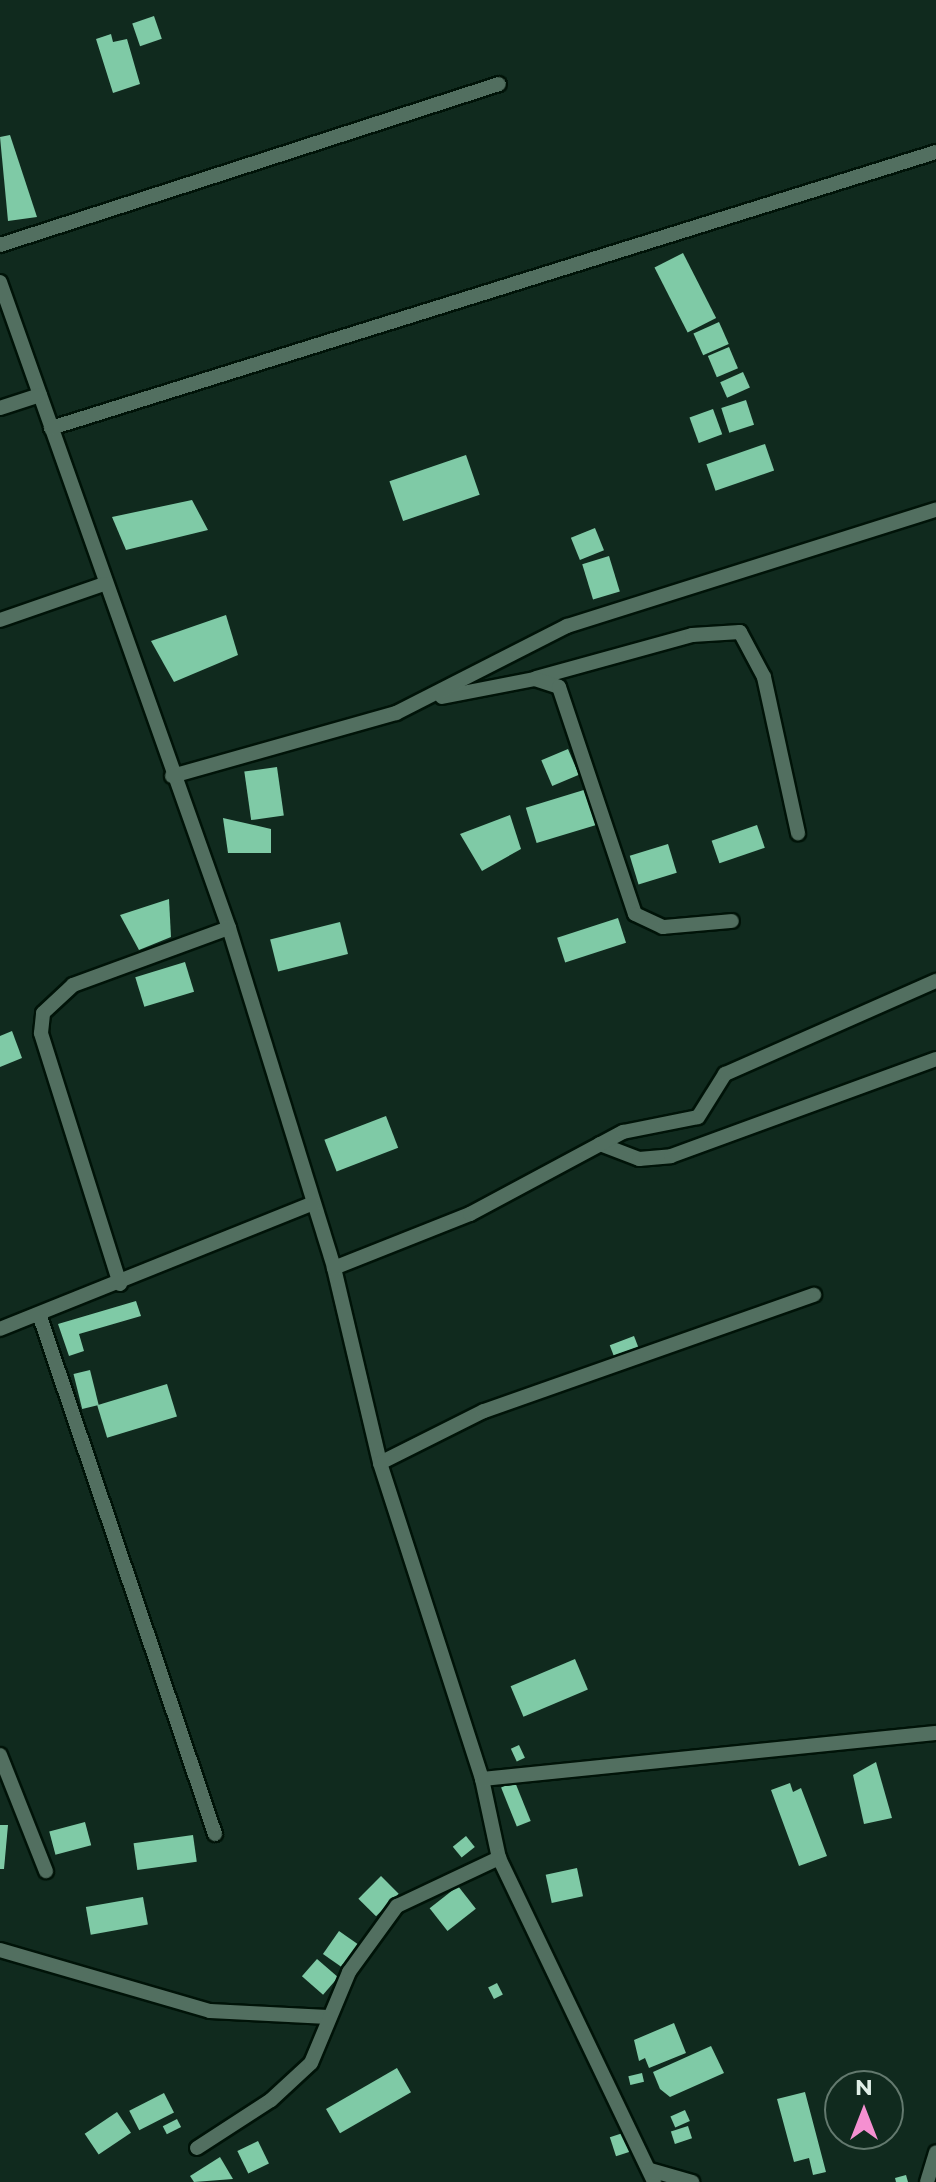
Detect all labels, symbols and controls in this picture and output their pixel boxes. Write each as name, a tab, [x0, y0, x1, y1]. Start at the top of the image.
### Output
north arrow	[824, 2070, 904, 2150]
text: N	[855, 2074, 873, 2101]

